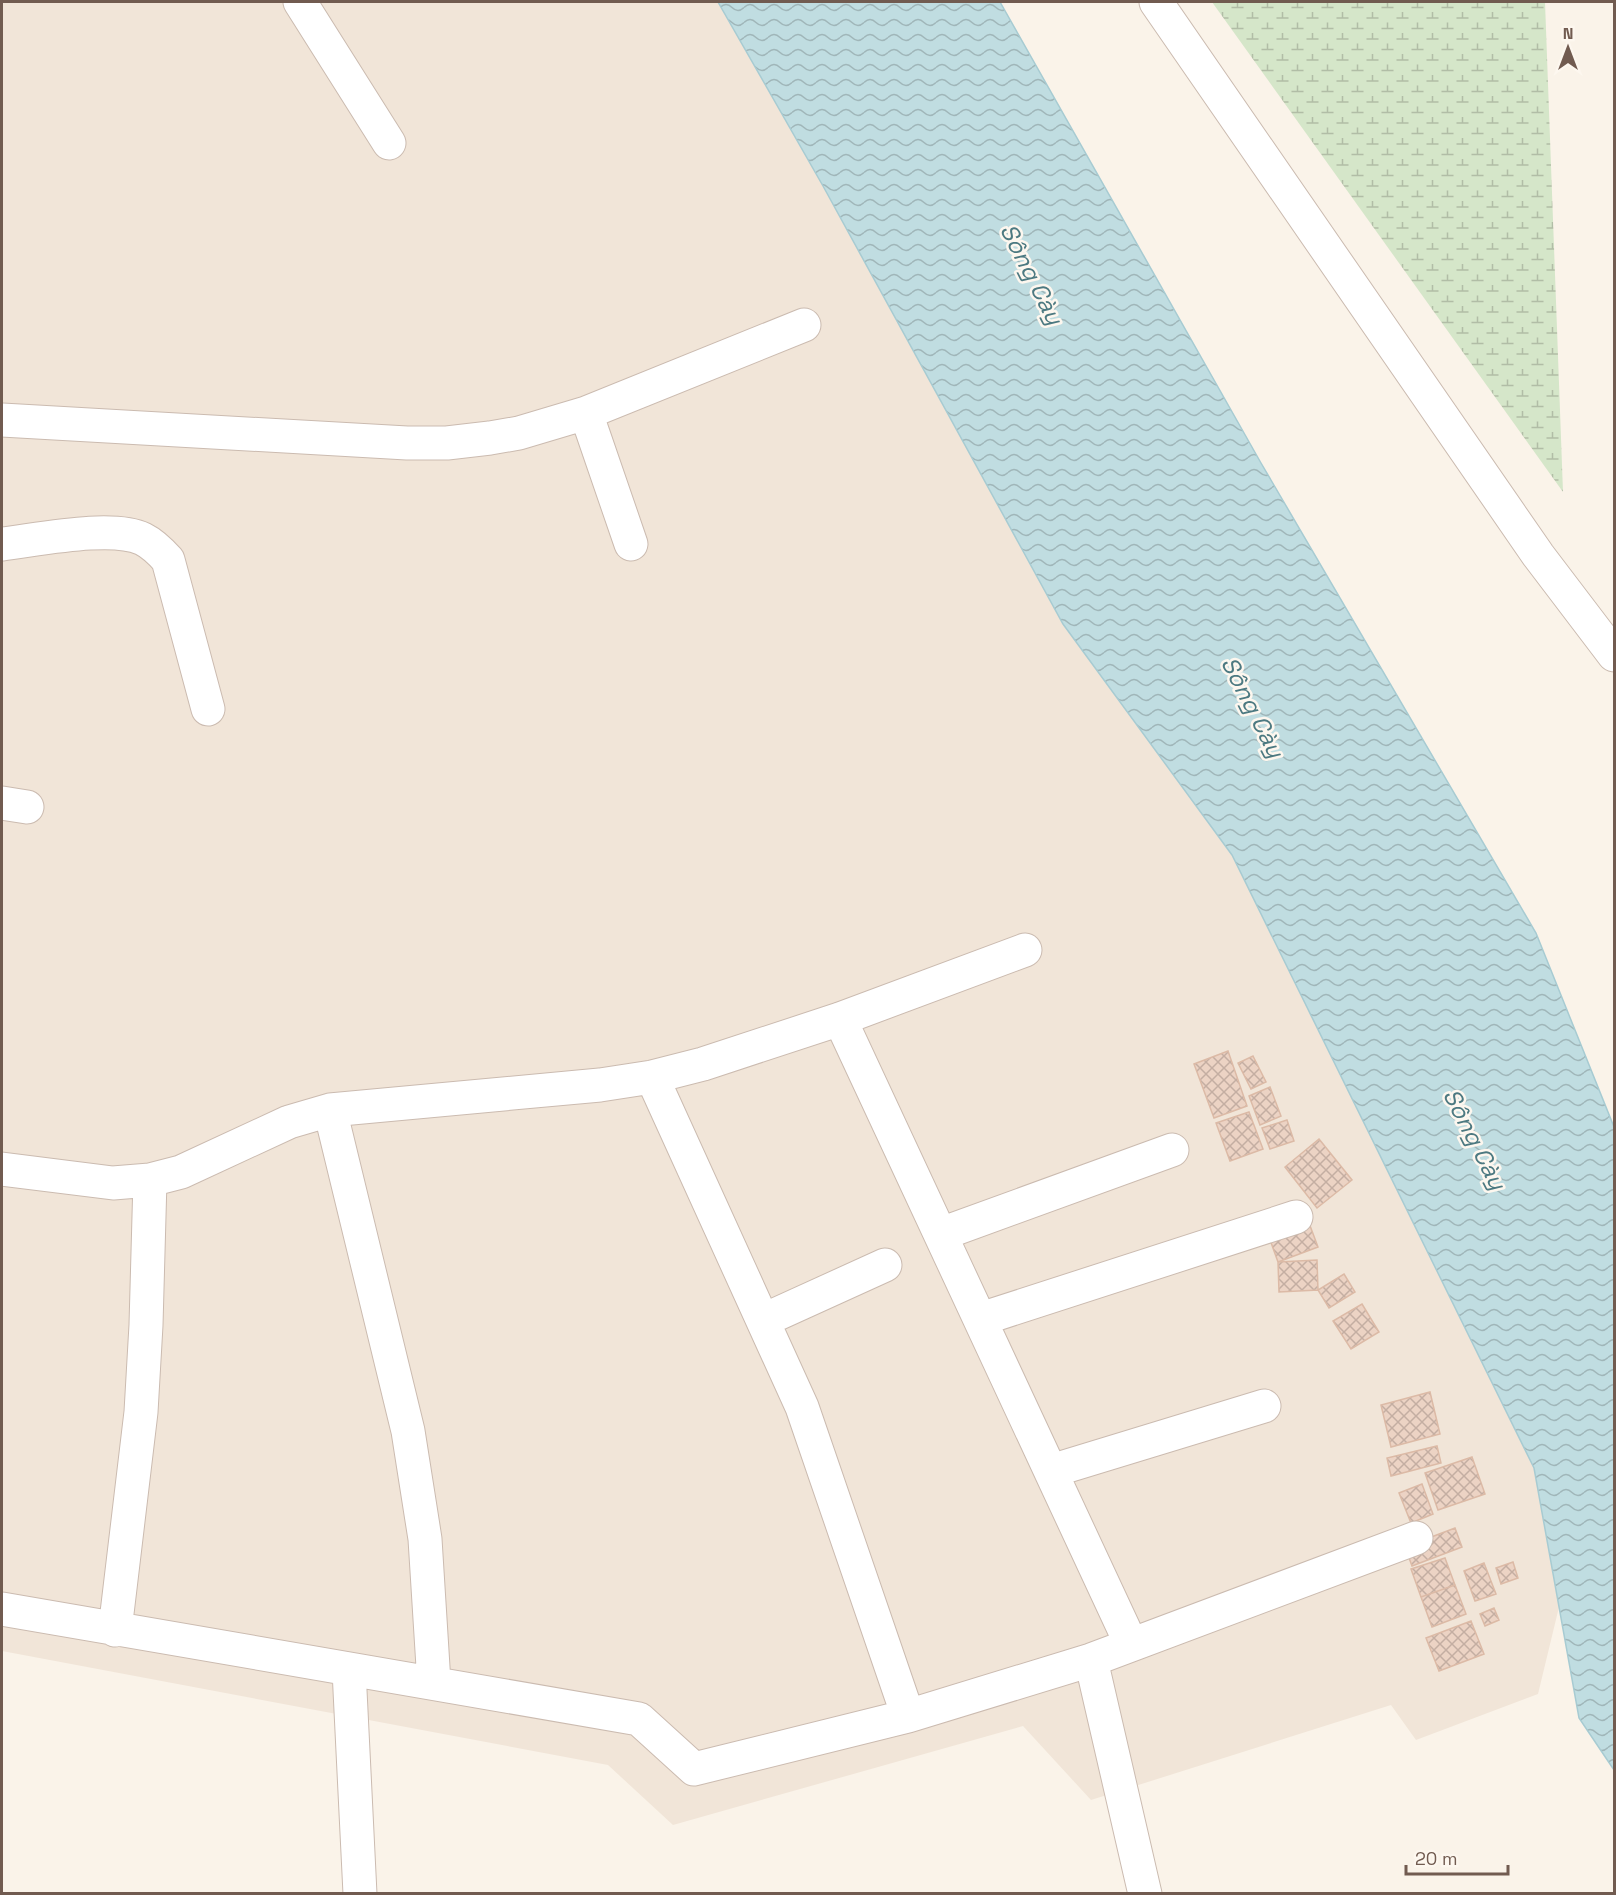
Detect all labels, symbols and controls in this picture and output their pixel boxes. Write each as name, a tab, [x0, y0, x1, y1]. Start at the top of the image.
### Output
north arrow	[1538, 18, 1598, 78]
text: N	[1563, 23, 1573, 44]
water label: Sông Cày	[993, 218, 1071, 331]
water label: Sông Cày	[1214, 651, 1292, 764]
water label: Sông Cày	[1436, 1083, 1514, 1196]
scale bar	[1406, 1838, 1508, 1876]
text: 20 m	[1415, 1847, 1458, 1870]

